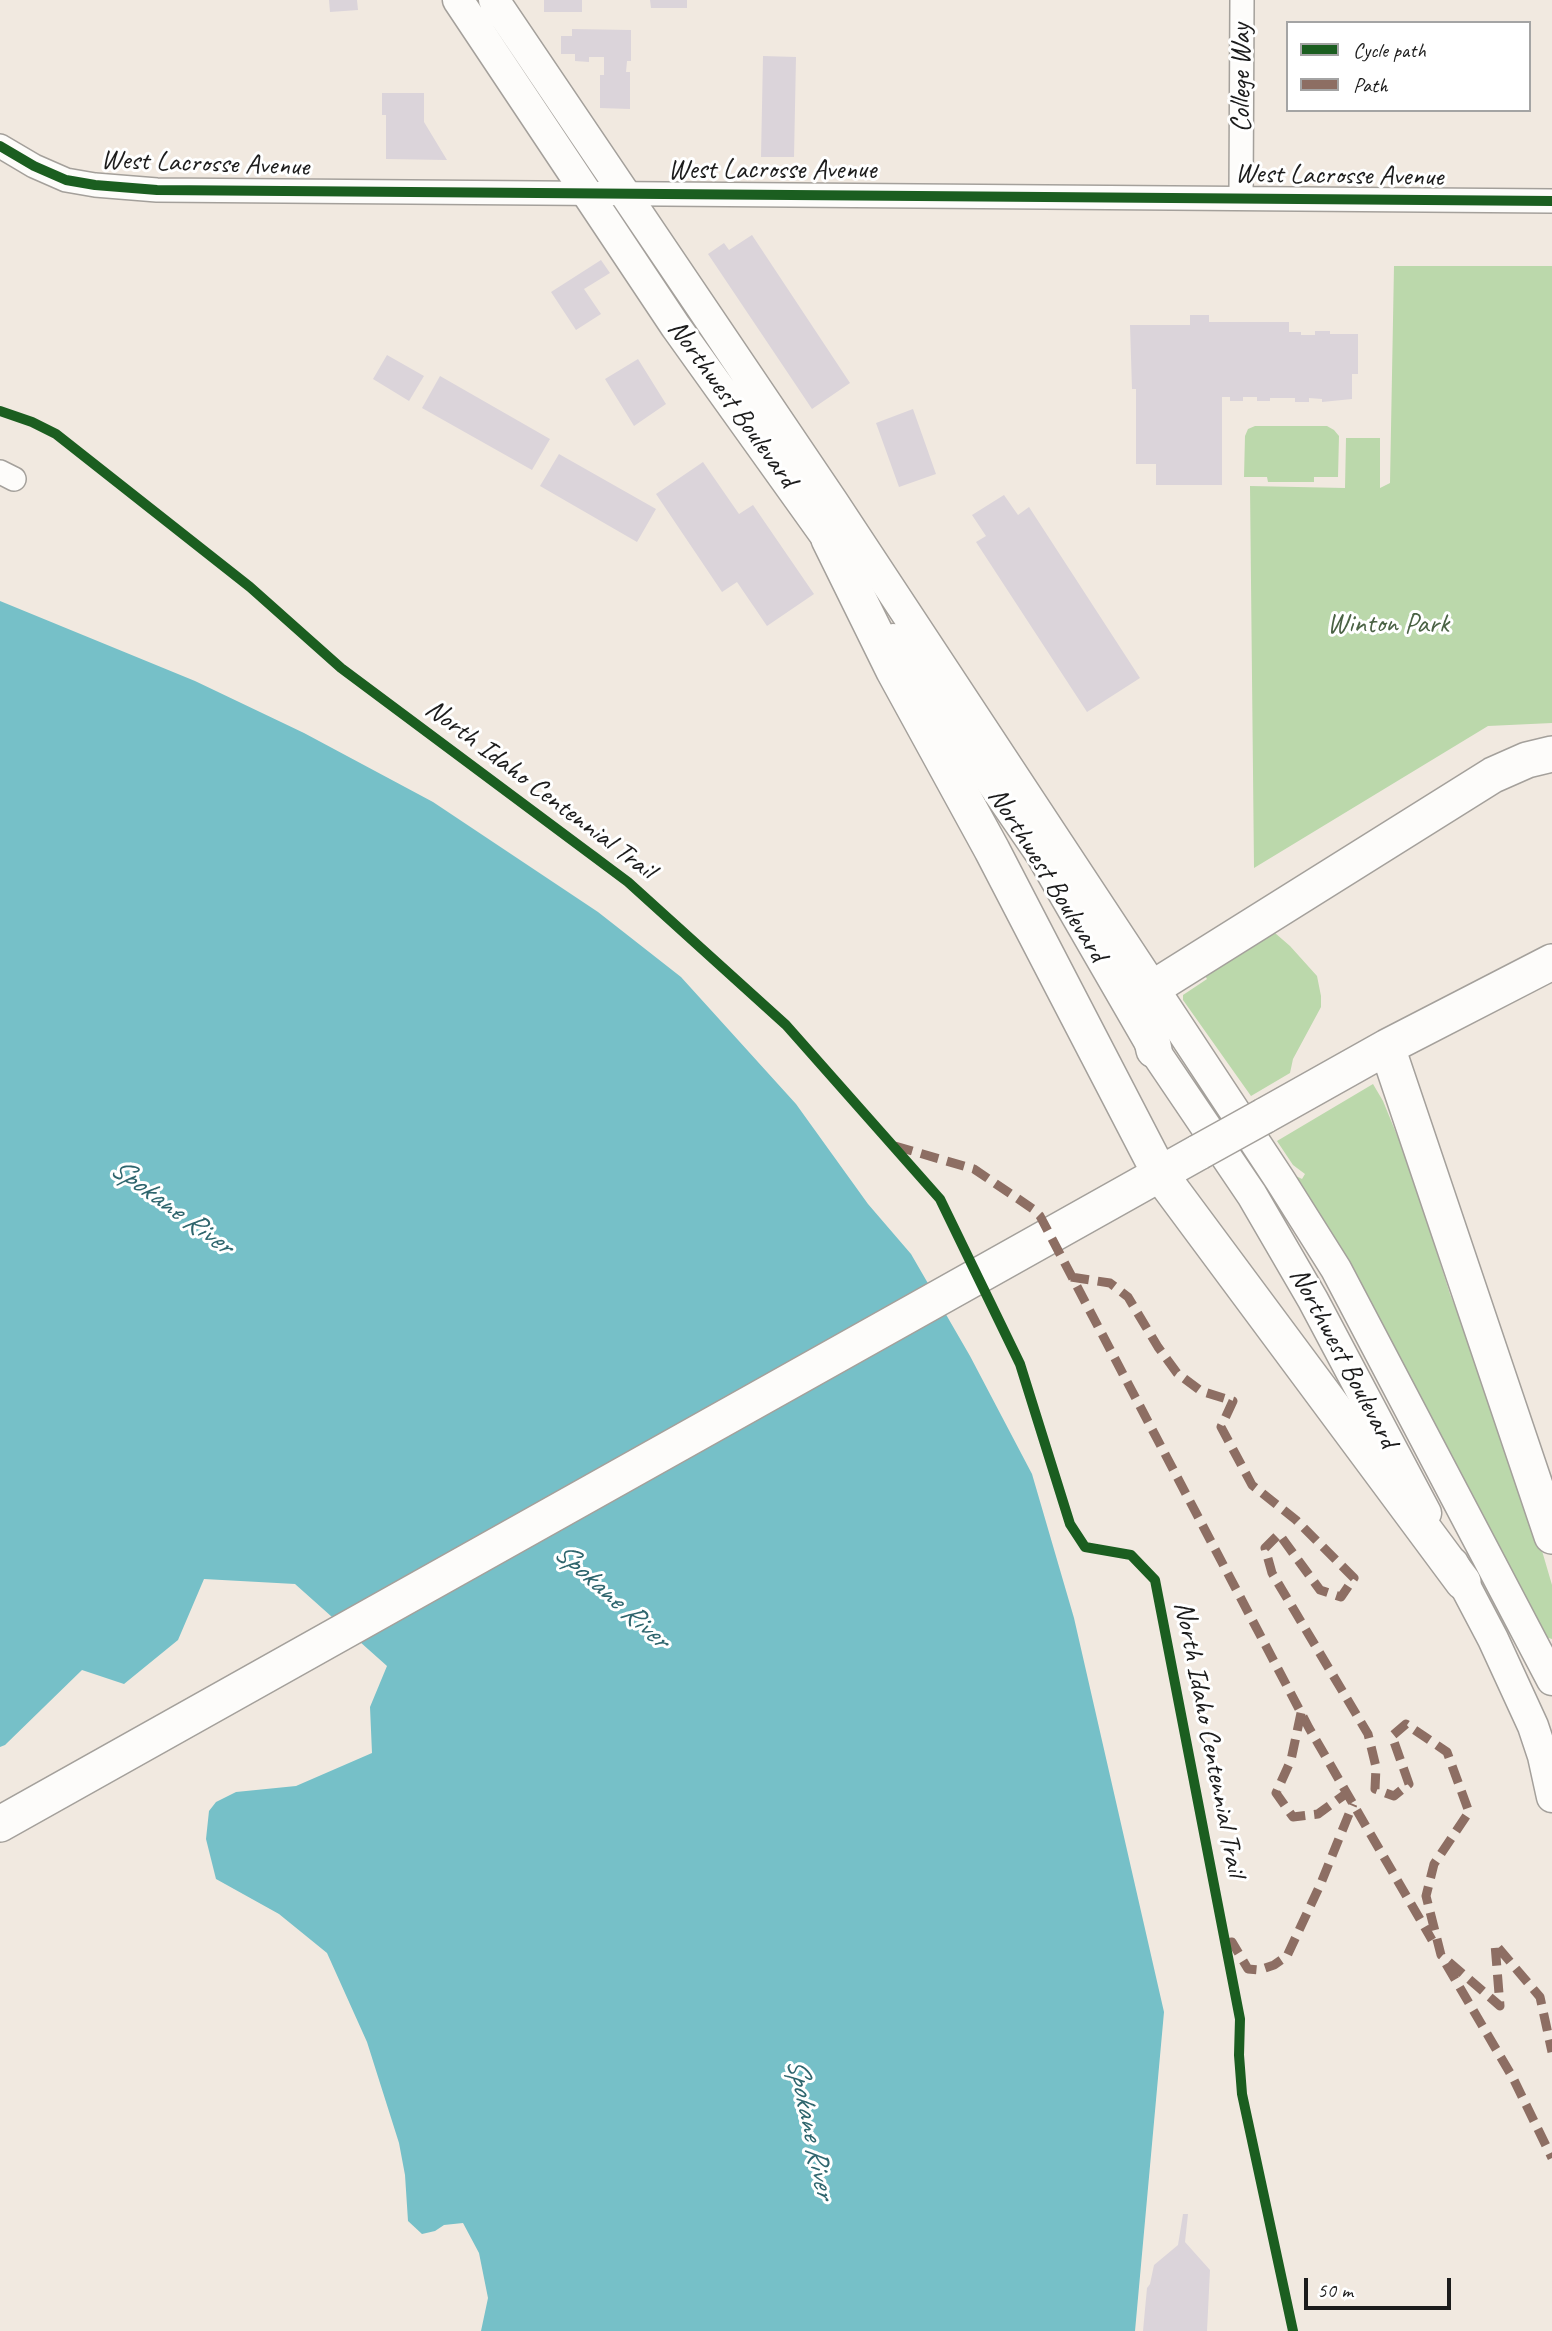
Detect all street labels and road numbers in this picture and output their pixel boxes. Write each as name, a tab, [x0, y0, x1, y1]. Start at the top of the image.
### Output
street label: College Way	[1225, 24, 1259, 132]
street label: West Lacrosse Avenue	[100, 144, 310, 184]
street label: West Lacrosse Avenue	[668, 154, 876, 188]
street label: West Lacrosse Avenue	[1234, 157, 1444, 195]
street label: Northwest Boulevard	[660, 314, 804, 494]
street label: North Idaho Centennial Trail	[418, 693, 662, 887]
street label: Northwest Boulevard	[980, 782, 1114, 968]
street label: Northwest Boulevard	[1281, 1262, 1405, 1454]
street label: North Idaho Centennial Trail	[1166, 1599, 1252, 1879]

